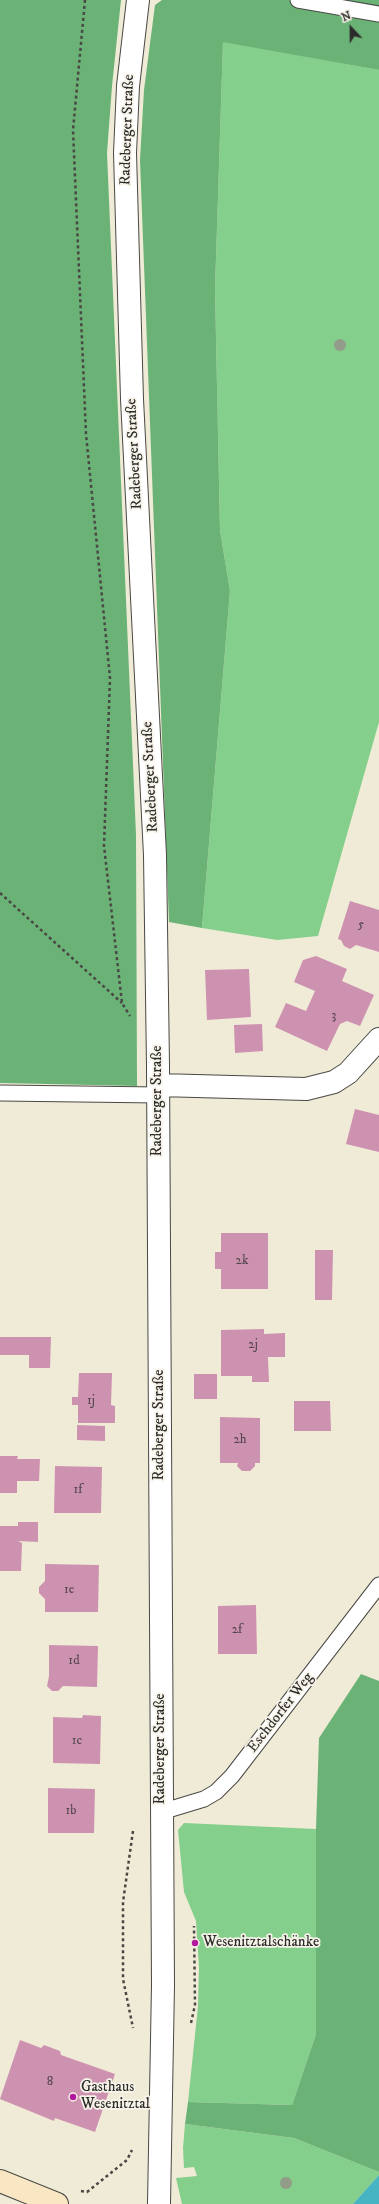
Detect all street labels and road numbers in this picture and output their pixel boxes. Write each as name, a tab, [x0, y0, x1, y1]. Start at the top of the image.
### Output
street label: Radeberger Straße	[117, 74, 139, 186]
street label: Radeberger Straße	[123, 398, 147, 510]
street label: Radeberger Straße	[139, 721, 163, 833]
street label: Radeberger Straße	[149, 1045, 167, 1157]
street label: Radeberger Straße	[151, 1369, 169, 1481]
street label: Eschdorfer Weg	[244, 1669, 318, 1757]
street label: Radeberger Straße	[152, 1693, 170, 1805]

